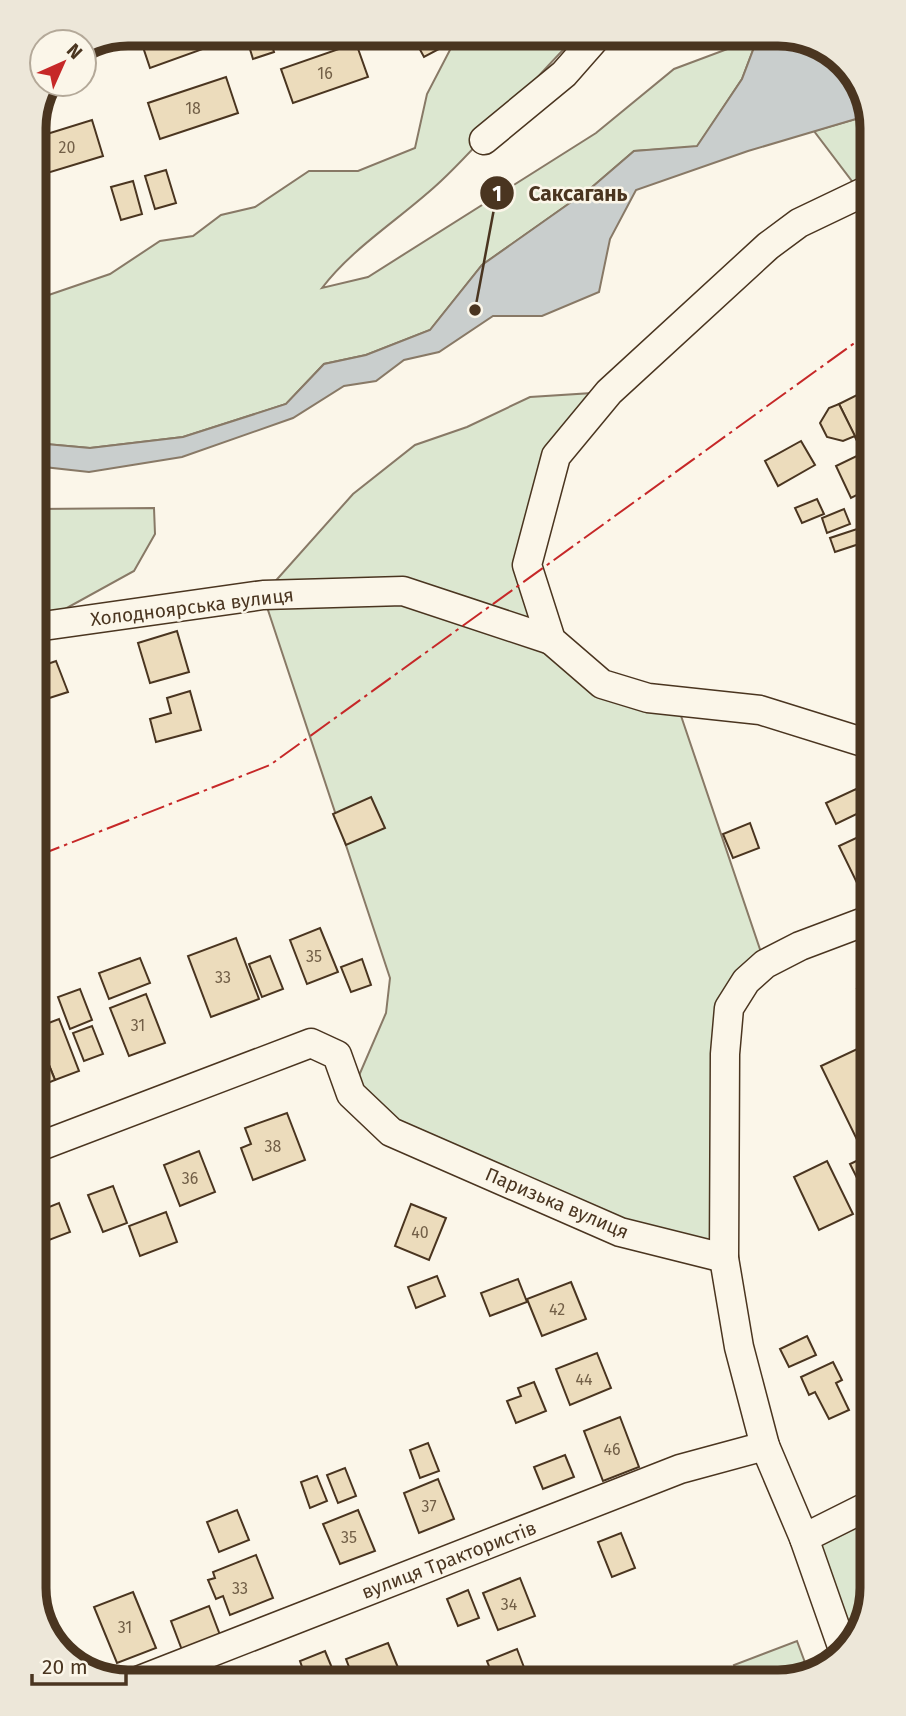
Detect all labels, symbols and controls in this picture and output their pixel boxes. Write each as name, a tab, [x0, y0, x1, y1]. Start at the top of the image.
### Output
north arrow	[28, 28, 98, 98]
text: N	[62, 39, 87, 64]
house number: 16	[317, 64, 333, 83]
house number: 18	[185, 99, 201, 118]
house number: 20	[59, 138, 75, 157]
callout: Саксагань	[480, 172, 642, 214]
text: 1	[492, 181, 502, 207]
text: Саксагань	[529, 181, 628, 207]
street label: Холодноярська вулиця	[89, 583, 295, 631]
house number: 35	[306, 947, 322, 966]
house number: 33	[215, 968, 231, 987]
house number: 31	[131, 1016, 145, 1035]
house number: 38	[265, 1137, 282, 1156]
street label: Паризька вулиця	[482, 1162, 632, 1244]
house number: 36	[182, 1169, 198, 1188]
house number: 40	[411, 1223, 429, 1242]
house number: 42	[549, 1300, 565, 1319]
house number: 44	[575, 1370, 593, 1389]
house number: 46	[603, 1440, 621, 1459]
house number: 37	[421, 1497, 437, 1516]
street label: вулиця Трактористів	[358, 1516, 540, 1604]
house number: 35	[341, 1528, 357, 1547]
house number: 33	[232, 1579, 248, 1598]
house number: 34	[501, 1595, 518, 1614]
house number: 31	[118, 1618, 132, 1637]
scale bar	[32, 1642, 126, 1686]
text: 20 m	[42, 1654, 88, 1680]

